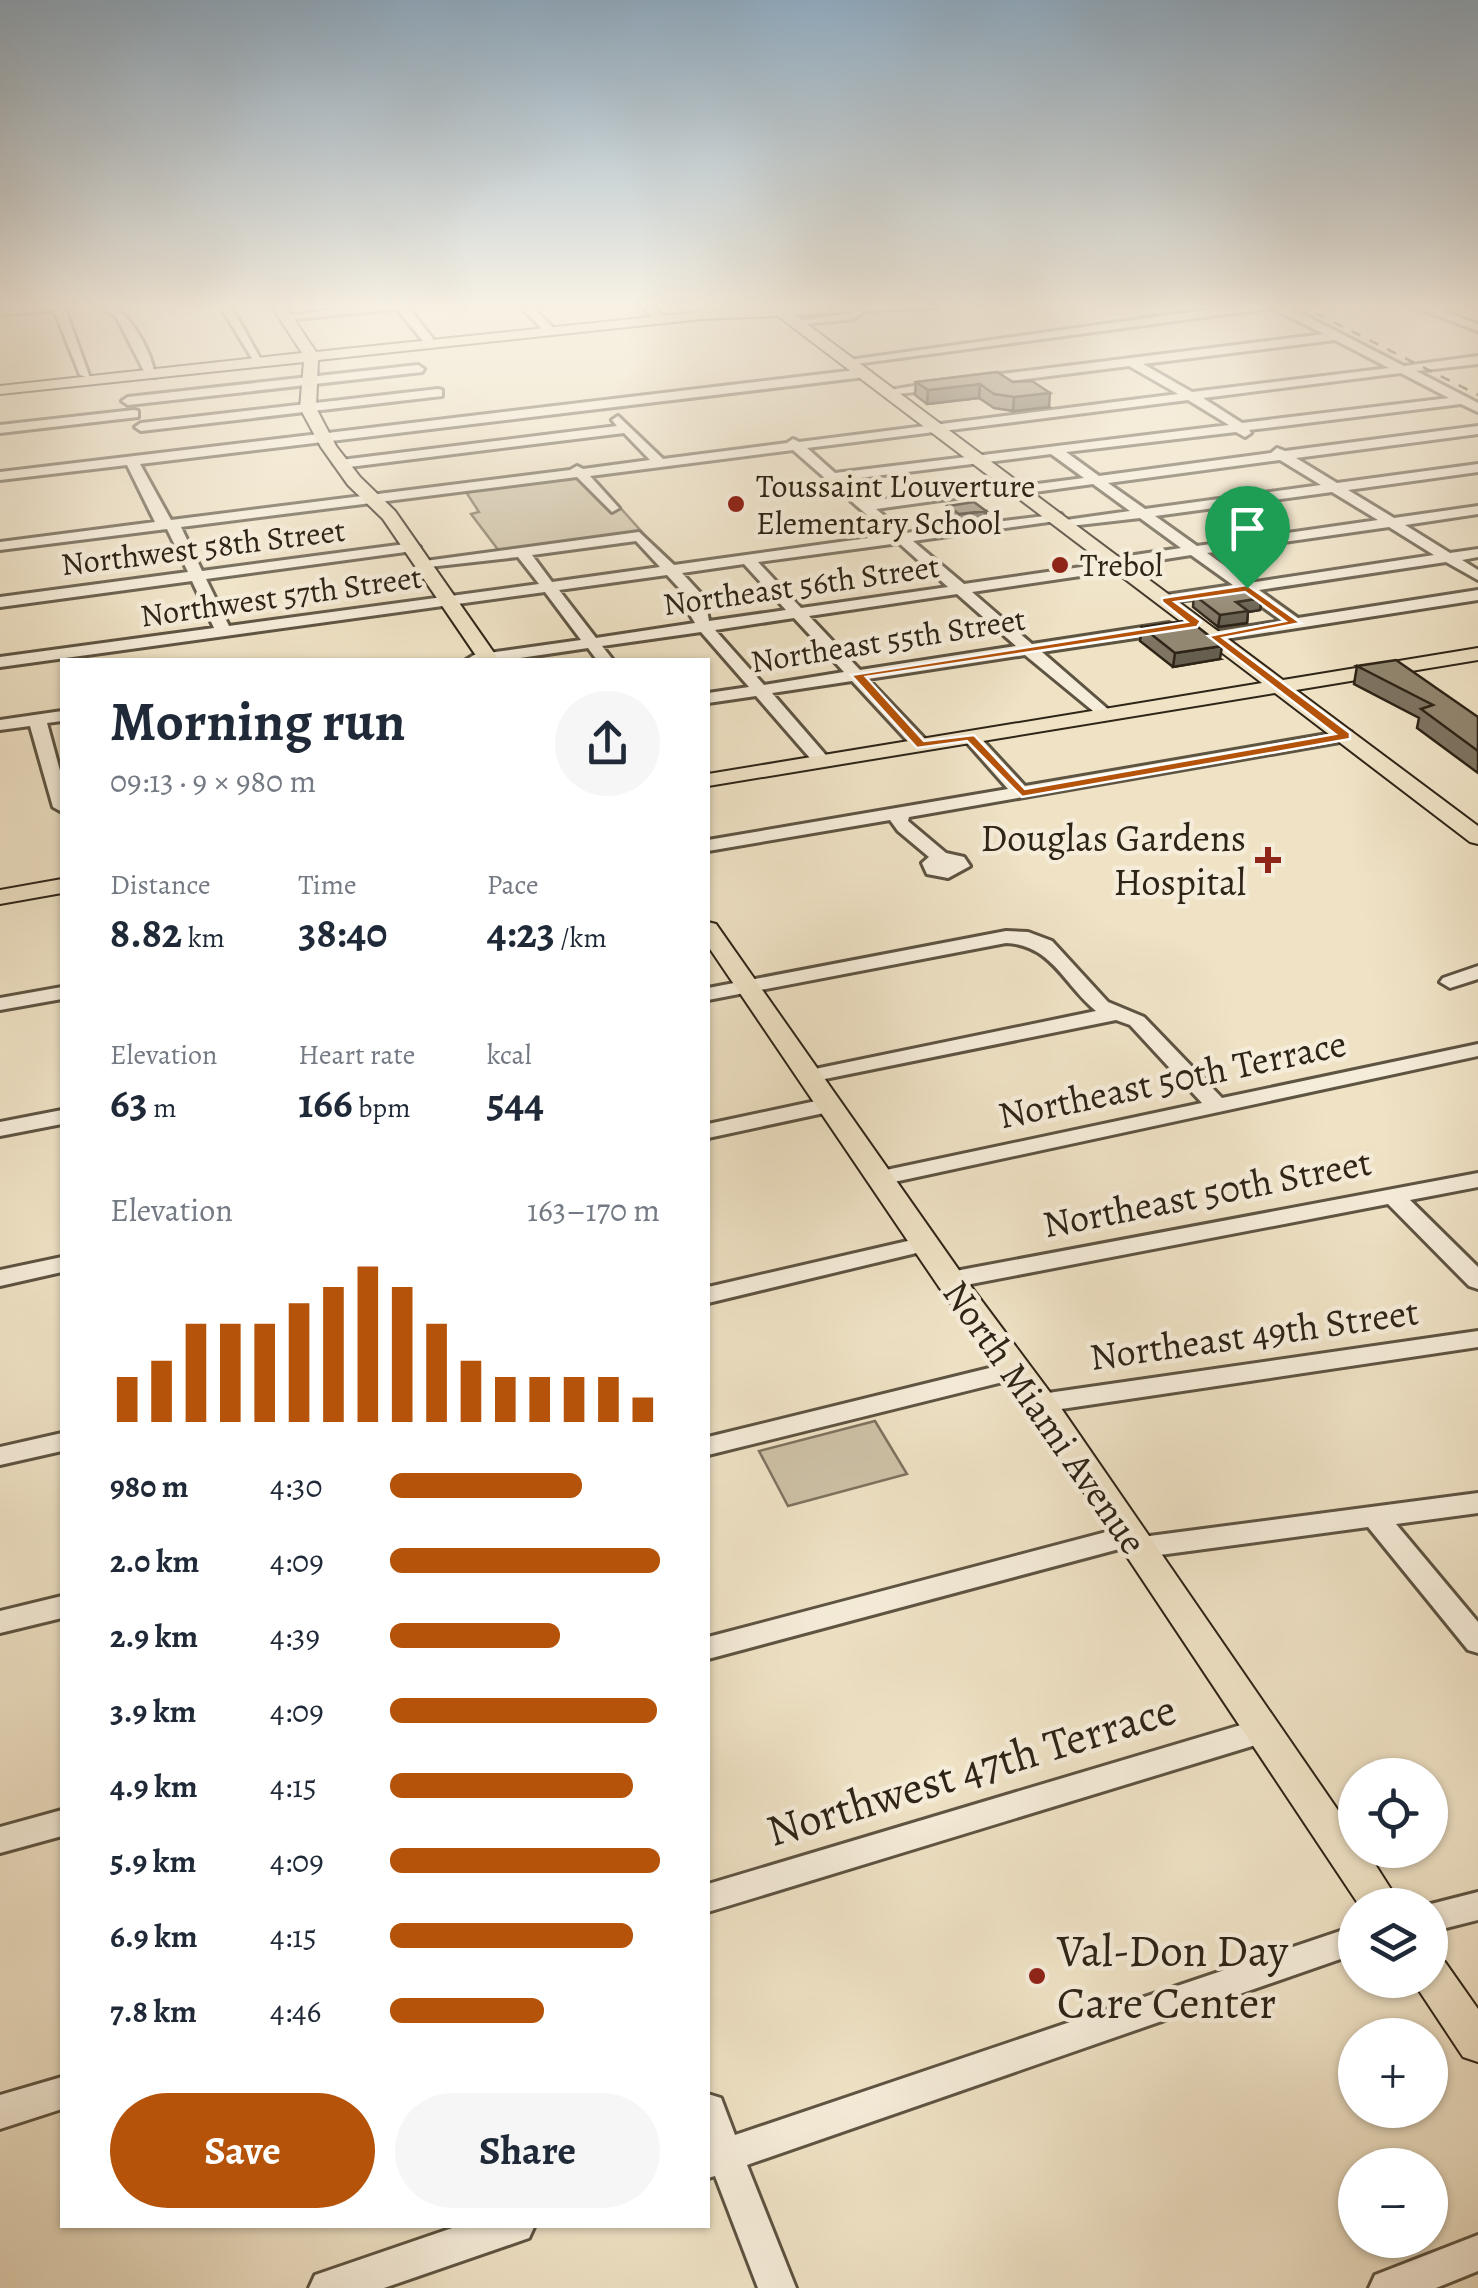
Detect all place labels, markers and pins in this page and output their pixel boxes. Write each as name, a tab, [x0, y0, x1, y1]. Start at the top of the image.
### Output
place label: Toussaint L'ouverture Elementary School	[756, 464, 1035, 545]
pin	[1205, 486, 1290, 589]
marker: Toussaint L'ouverture Elementary School	[725, 493, 747, 515]
place label: Trebol	[1080, 543, 1163, 587]
marker: Trebol	[1049, 554, 1071, 576]
place label: Douglas Gardens Hospital	[981, 812, 1246, 908]
marker: Douglas Gardens Hospital	[1255, 847, 1281, 873]
place label: Val-Don Day Care Center	[1056, 1920, 1289, 2034]
marker: Val-Don Day Care Center	[1026, 1965, 1048, 1987]

